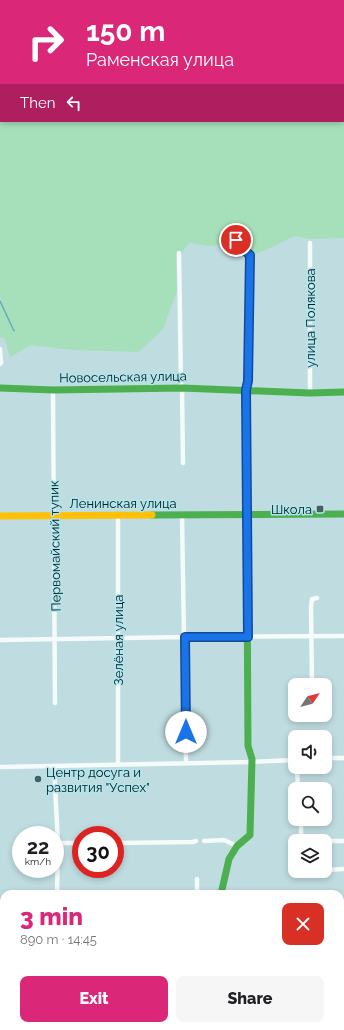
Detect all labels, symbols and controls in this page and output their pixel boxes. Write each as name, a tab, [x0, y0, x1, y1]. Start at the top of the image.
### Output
text: 150 m	[86, 15, 165, 48]
icon: right	[20, 16, 72, 68]
text: Раменская улица	[86, 49, 234, 70]
icon: left	[63, 92, 85, 114]
text: Then	[20, 94, 55, 112]
pin	[219, 223, 253, 257]
icon: arrive	[225, 229, 247, 251]
street label: улица Полякова	[303, 268, 318, 368]
street label: Новосельская улица	[59, 368, 187, 386]
street label: Первомайский тупик	[46, 480, 64, 612]
street label: Ленинская улица	[69, 496, 177, 511]
place label: Школа	[271, 502, 312, 517]
marker: Школа	[315, 504, 325, 514]
street label: Зелёная улица	[111, 595, 126, 685]
north arrow	[288, 678, 332, 722]
map controls	[288, 678, 332, 878]
position arrow	[165, 711, 207, 753]
button: sound	[288, 730, 332, 774]
place label: Центр досуга и развития "Успех"	[46, 765, 150, 795]
marker: Центр досуга и развития "Успех"	[33, 774, 43, 784]
button: search	[288, 782, 332, 826]
speed limit sign: 30	[72, 826, 124, 878]
button: layers	[288, 834, 332, 878]
text: 22	[27, 835, 49, 859]
text: km/h	[25, 856, 51, 867]
text: 3 min	[20, 902, 83, 931]
button: close	[282, 903, 324, 945]
text: 890 m · 14:45	[20, 932, 97, 947]
button: Exit	[20, 976, 168, 1022]
button: Share	[176, 976, 324, 1022]

